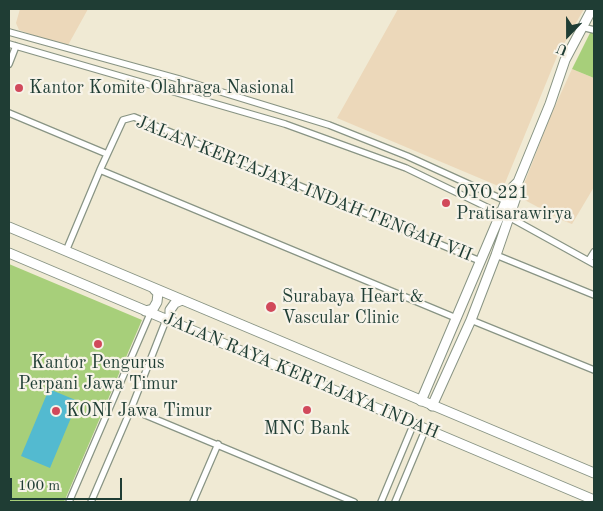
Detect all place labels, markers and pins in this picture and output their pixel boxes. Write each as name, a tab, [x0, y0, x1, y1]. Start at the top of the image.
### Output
place label: Kantor Komite Olahraga Nasional	[29, 77, 294, 99]
marker: Kantor Komite Olahraga Nasional	[13, 82, 25, 94]
place label: OYO 221 Pratisarawirya	[456, 182, 572, 224]
marker: OYO 221 Pratisarawirya	[440, 197, 452, 209]
place label: Surabaya Heart & Vascular Clinic	[282, 286, 424, 328]
marker: Surabaya Heart & Vascular Clinic	[264, 300, 278, 314]
marker: Kantor Pengurus Perpani Jawa Timur	[92, 338, 104, 350]
place label: Kantor Pengurus Perpani Jawa Timur	[18, 352, 178, 394]
place label: KONI Jawa Timur	[66, 400, 212, 422]
marker: MNC Bank	[301, 404, 313, 416]
marker: KONI Jawa Timur	[50, 405, 62, 417]
place label: MNC Bank	[264, 418, 350, 440]

